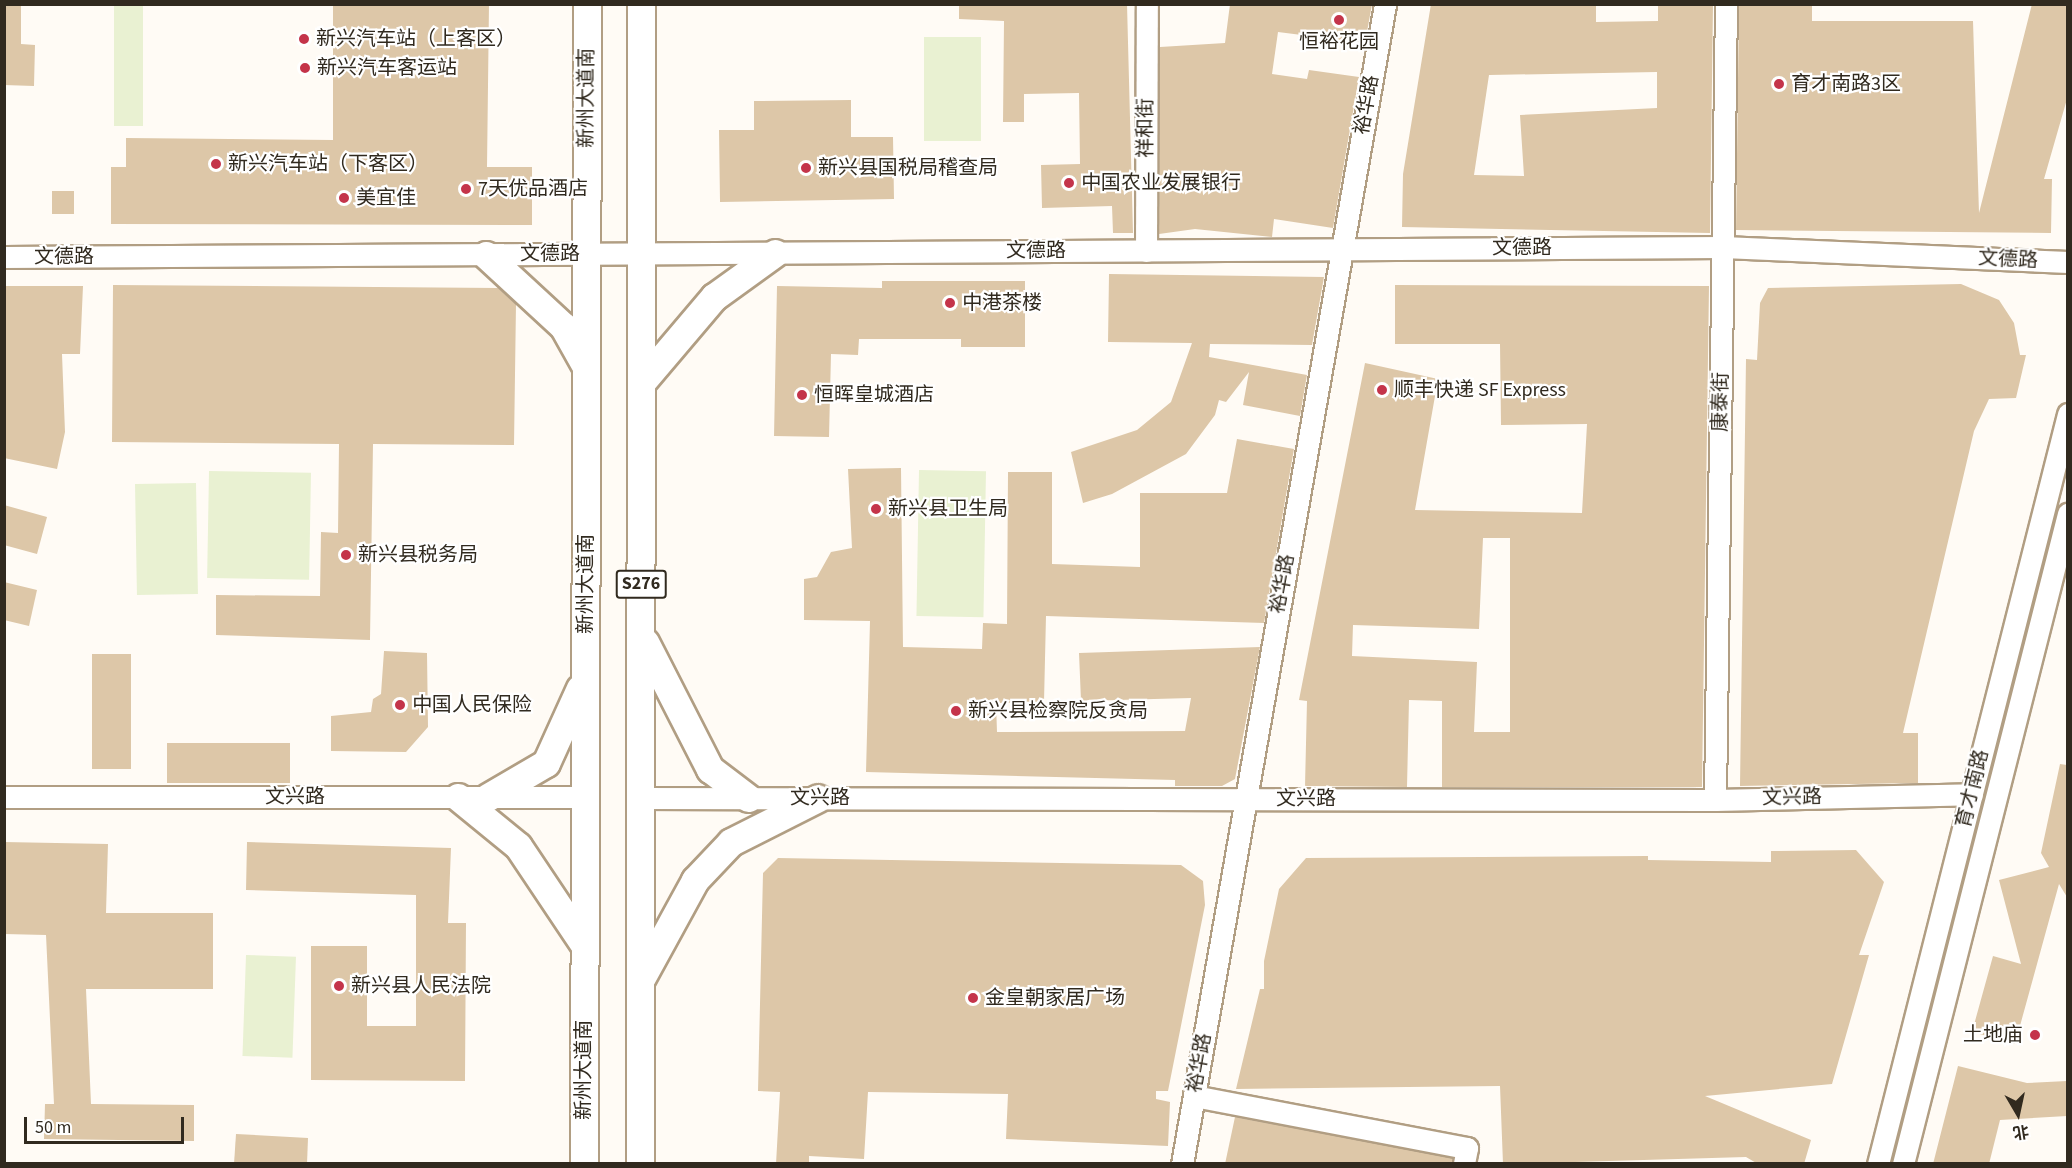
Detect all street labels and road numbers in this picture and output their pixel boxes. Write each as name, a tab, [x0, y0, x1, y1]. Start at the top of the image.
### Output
street label: 新州大道南	[575, 48, 599, 148]
street label: 裕华路	[1350, 73, 1384, 137]
street label: 祥和街	[1134, 98, 1158, 158]
street label: 文德路	[1492, 236, 1552, 260]
street label: 文德路	[1006, 239, 1066, 263]
street label: 文德路	[520, 242, 580, 266]
street label: 文德路	[34, 245, 94, 269]
street label: 文德路	[1977, 246, 2039, 274]
street label: 康泰街	[1708, 372, 1734, 432]
street label: 新州大道南	[574, 534, 598, 634]
street label: 裕华路	[1266, 552, 1300, 616]
road number: S276	[616, 569, 666, 599]
street label: 育才南路	[1952, 747, 1994, 831]
street label: 文兴路	[265, 785, 325, 809]
street label: 文兴路	[1762, 785, 1822, 811]
street label: 文兴路	[790, 786, 850, 810]
street label: 文兴路	[1276, 787, 1336, 811]
street label: 新州大道南	[572, 1020, 596, 1120]
street label: 裕华路	[1183, 1031, 1217, 1095]

